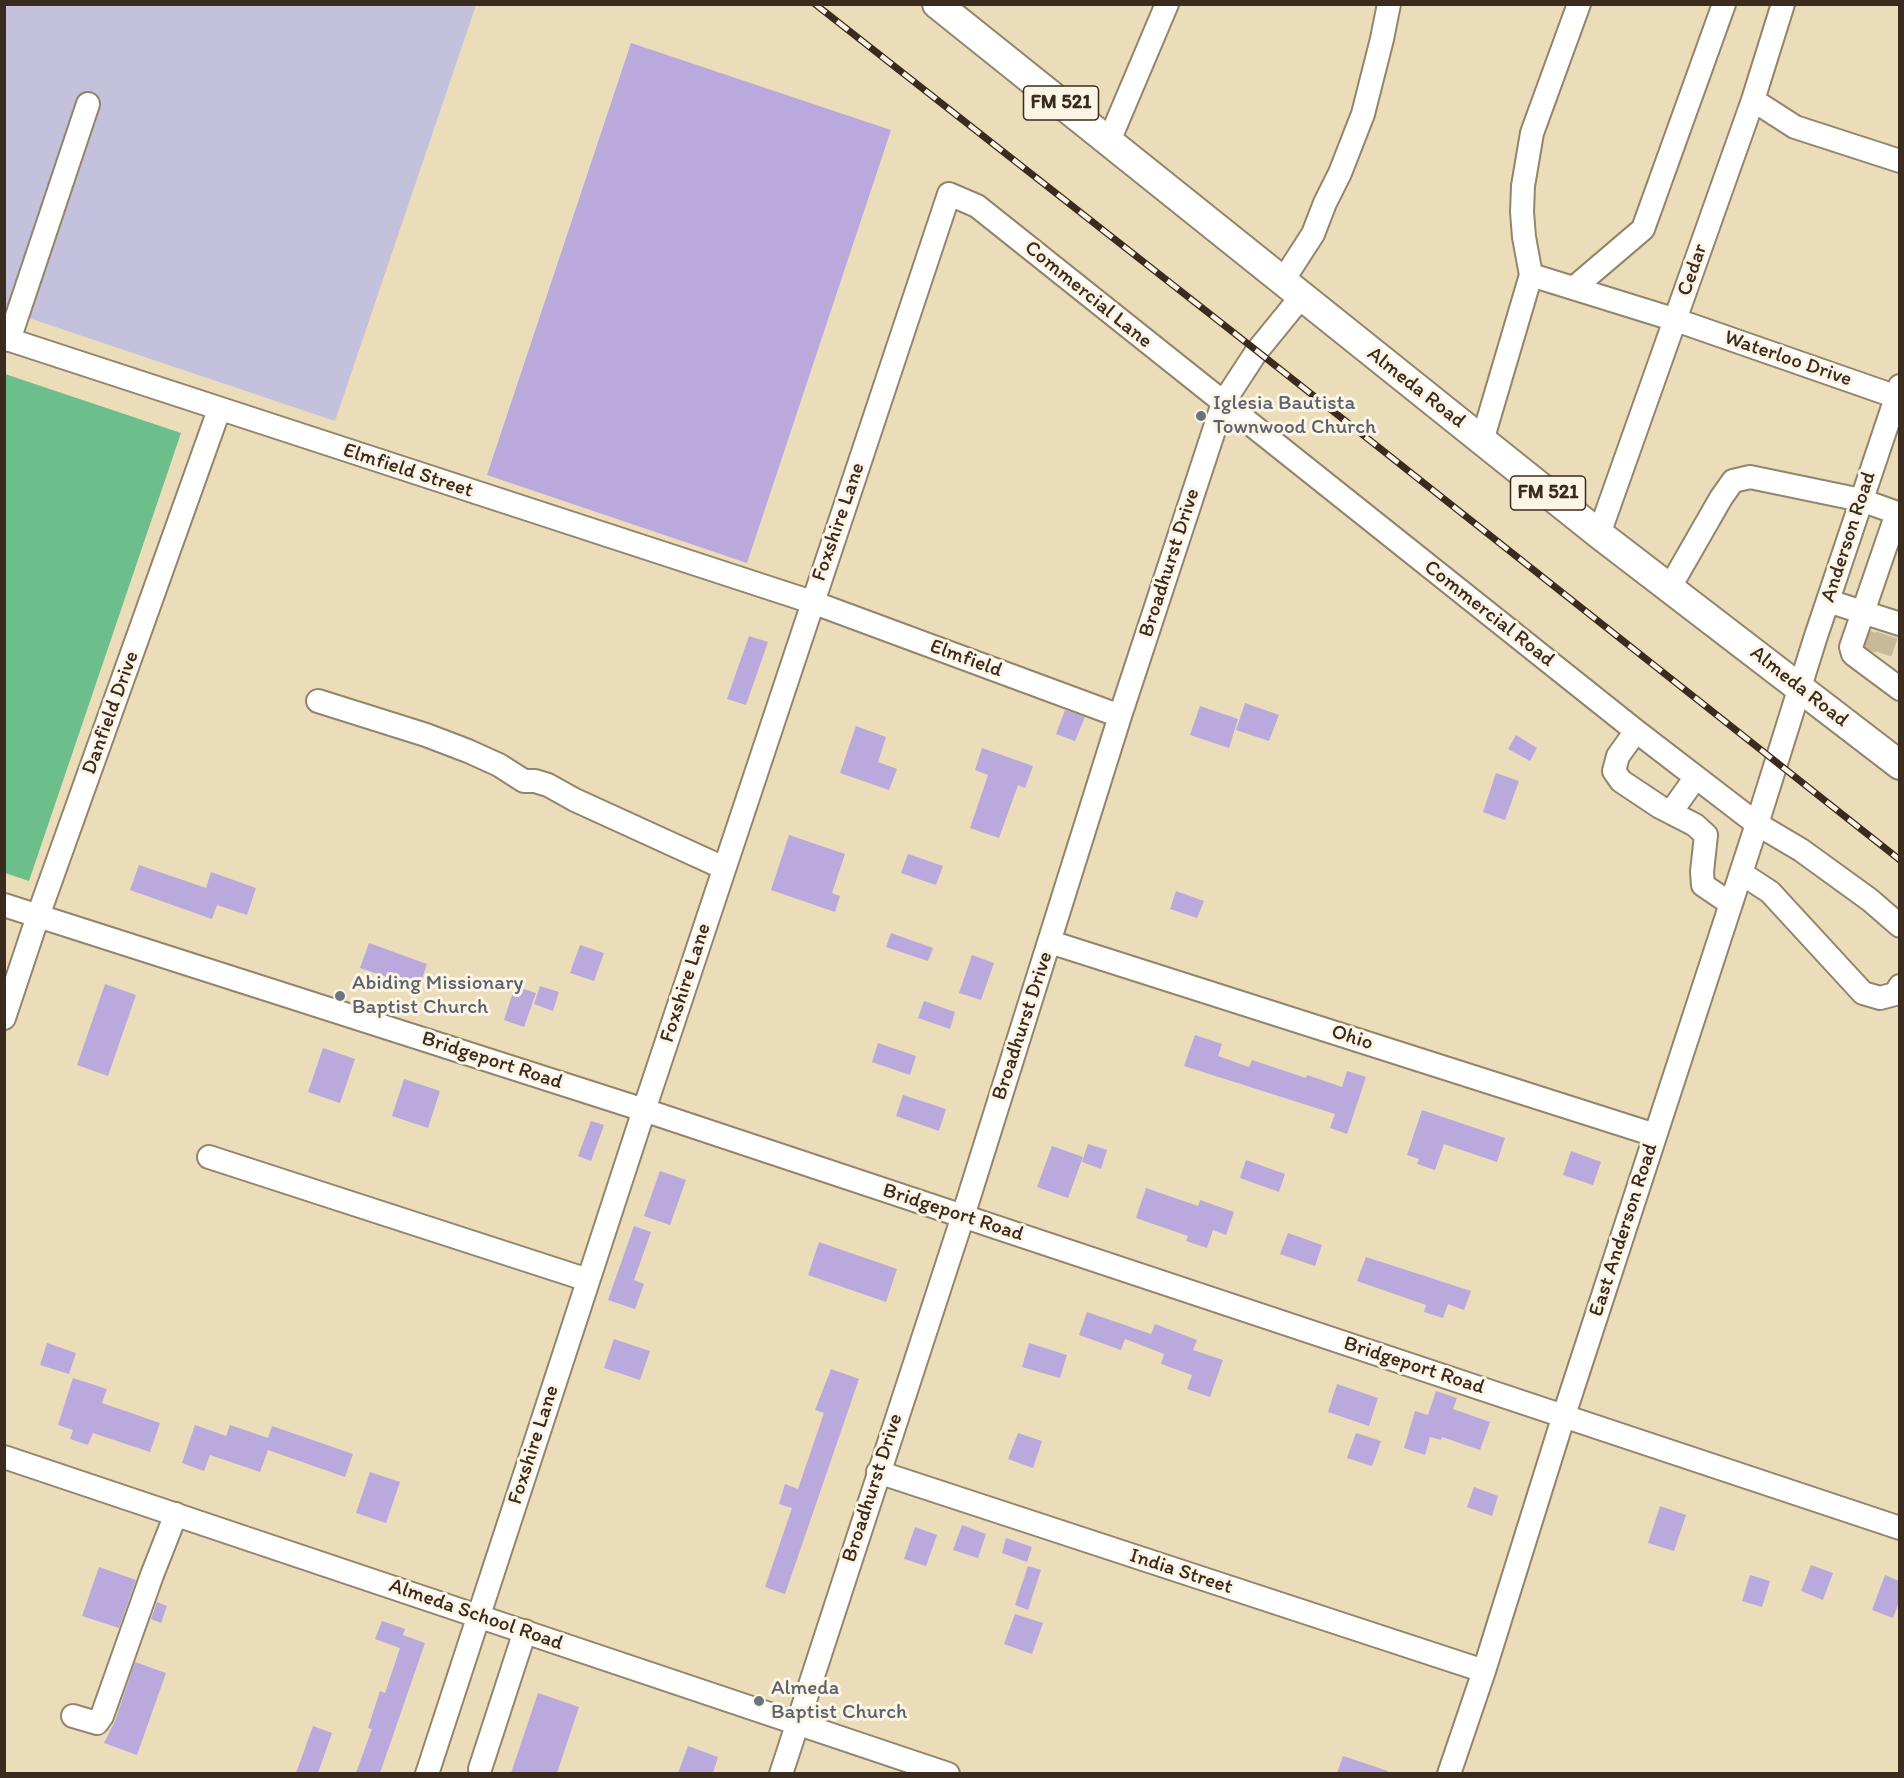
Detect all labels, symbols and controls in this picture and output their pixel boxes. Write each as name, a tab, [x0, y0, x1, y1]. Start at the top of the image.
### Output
road number: FM 521	[1024, 86, 1098, 120]
street label: Commercial Lane	[1019, 236, 1157, 354]
street label: Cedar	[1672, 241, 1714, 299]
street label: Waterloo Drive	[1721, 325, 1855, 393]
street label: Almeda Road	[1362, 342, 1470, 434]
place label: Iglesia Bautista Townwood Church	[1213, 391, 1376, 441]
marker: Iglesia Bautista Townwood Church	[1194, 409, 1208, 423]
street label: Elmfield Street	[340, 438, 476, 504]
street label: Foxshire Lane	[807, 459, 871, 585]
street label: Anderson Road	[1816, 468, 1882, 606]
road number: FM 521	[1510, 476, 1586, 510]
street label: Broadhurst Drive	[1134, 486, 1206, 640]
street label: Commercial Road	[1419, 555, 1559, 673]
street label: Elmfield	[926, 634, 1006, 684]
street label: Almeda Road	[1745, 641, 1853, 733]
street label: Danfield Drive	[77, 648, 145, 778]
street label: Foxshire Lane	[655, 920, 717, 1046]
street label: Broadhurst Drive	[987, 949, 1059, 1103]
place label: Abiding Missionary Baptist Church	[352, 971, 523, 1021]
marker: Abiding Missionary Baptist Church	[333, 989, 347, 1003]
street label: Ohio	[1328, 1019, 1376, 1057]
street label: Bridgeport Road	[418, 1026, 566, 1096]
street label: East Anderson Road	[1584, 1140, 1664, 1320]
street label: Bridgeport Road	[879, 1178, 1027, 1248]
street label: Bridgeport Road	[1340, 1331, 1488, 1401]
street label: Foxshire Lane	[503, 1382, 565, 1508]
street label: Broadhurst Drive	[837, 1411, 909, 1565]
street label: India Street	[1126, 1544, 1236, 1600]
street label: Almeda School Road	[386, 1573, 566, 1657]
place label: Almeda Baptist Church	[771, 1676, 907, 1726]
marker: Almeda Baptist Church	[752, 1694, 766, 1708]

